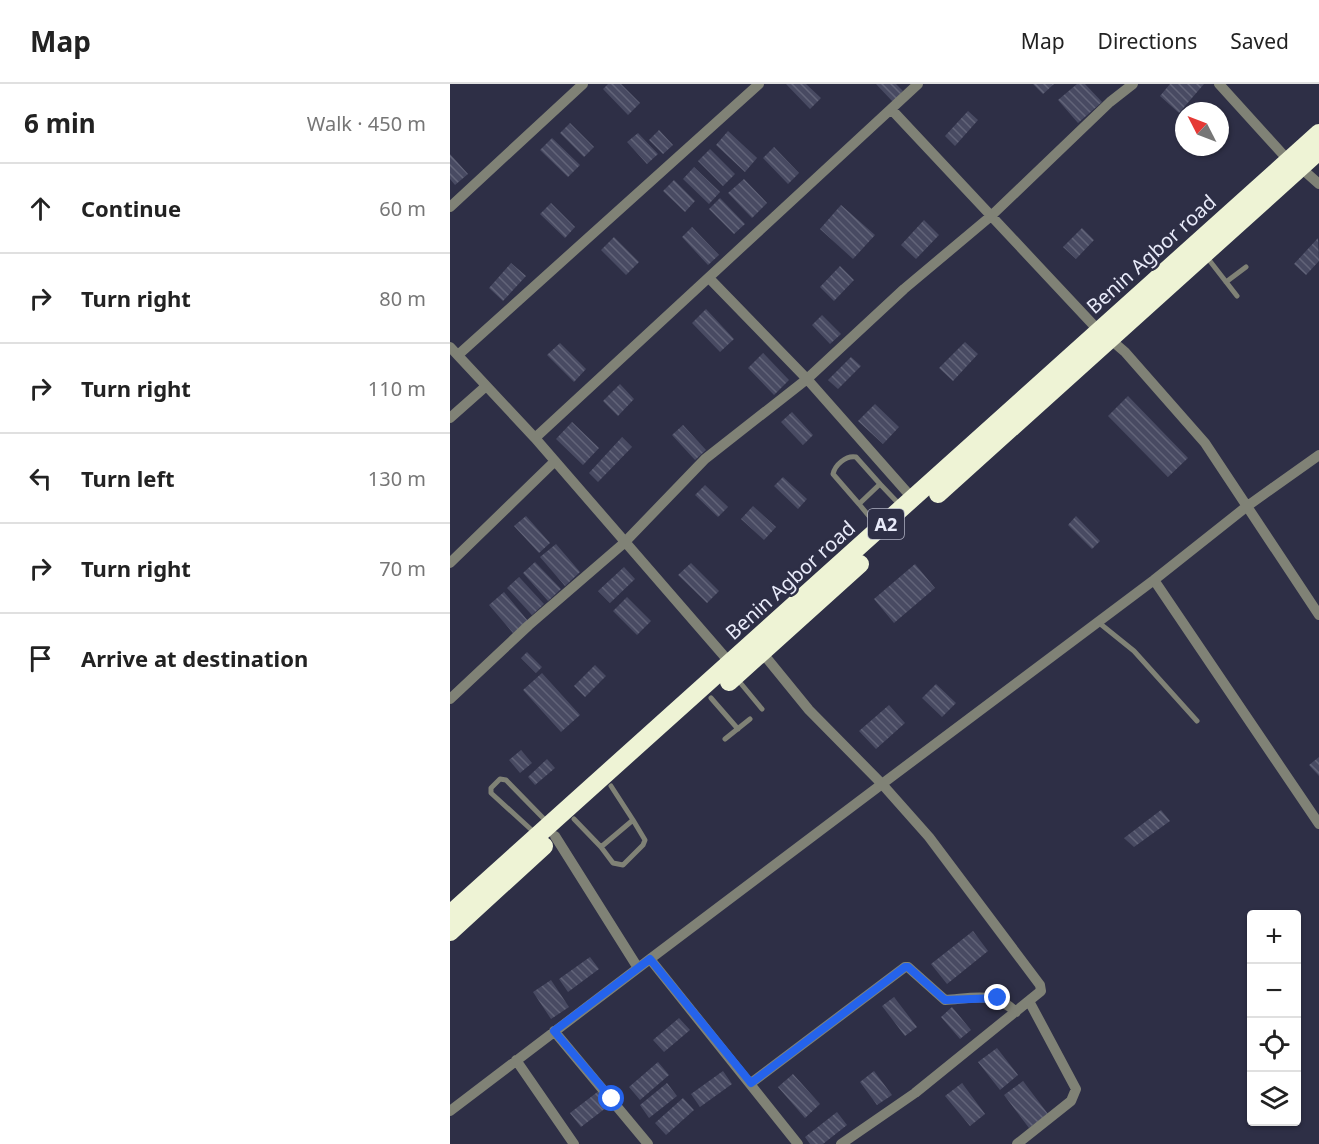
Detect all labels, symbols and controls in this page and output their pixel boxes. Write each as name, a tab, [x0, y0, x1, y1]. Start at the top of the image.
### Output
text: Map	[30, 22, 91, 60]
text: Map	[1021, 27, 1065, 55]
text: Directions	[1098, 27, 1197, 55]
text: Saved	[1230, 27, 1289, 55]
north arrow	[1175, 102, 1229, 156]
text: 6 min	[24, 105, 96, 141]
text: Walk · 450 m	[307, 110, 426, 137]
street label: Benin Agbor road	[1080, 189, 1222, 319]
icon: ahead	[24, 192, 57, 225]
text: Continue	[81, 193, 181, 223]
text: 60 m	[379, 195, 426, 222]
icon: right	[24, 282, 57, 315]
text: Turn right	[81, 283, 191, 313]
text: 80 m	[379, 285, 426, 312]
icon: right	[24, 372, 57, 405]
text: Turn right	[81, 373, 191, 403]
text: 110 m	[368, 375, 426, 402]
icon: left	[24, 462, 57, 495]
text: Turn left	[81, 463, 175, 493]
text: 130 m	[368, 465, 426, 492]
road number: A2	[868, 509, 904, 539]
street label: Benin Agbor road	[719, 515, 861, 645]
icon: right	[24, 552, 57, 585]
text: Turn right	[81, 553, 191, 583]
text: 70 m	[379, 555, 426, 582]
icon: arrive	[24, 642, 57, 675]
text: Arrive at destination	[81, 643, 308, 673]
map controls	[1247, 910, 1301, 1126]
button: +	[1247, 910, 1301, 964]
button: −	[1247, 964, 1301, 1018]
route end	[984, 984, 1010, 1010]
button: locate	[1247, 1018, 1301, 1072]
button: layers	[1247, 1072, 1301, 1126]
route start	[598, 1085, 624, 1111]

